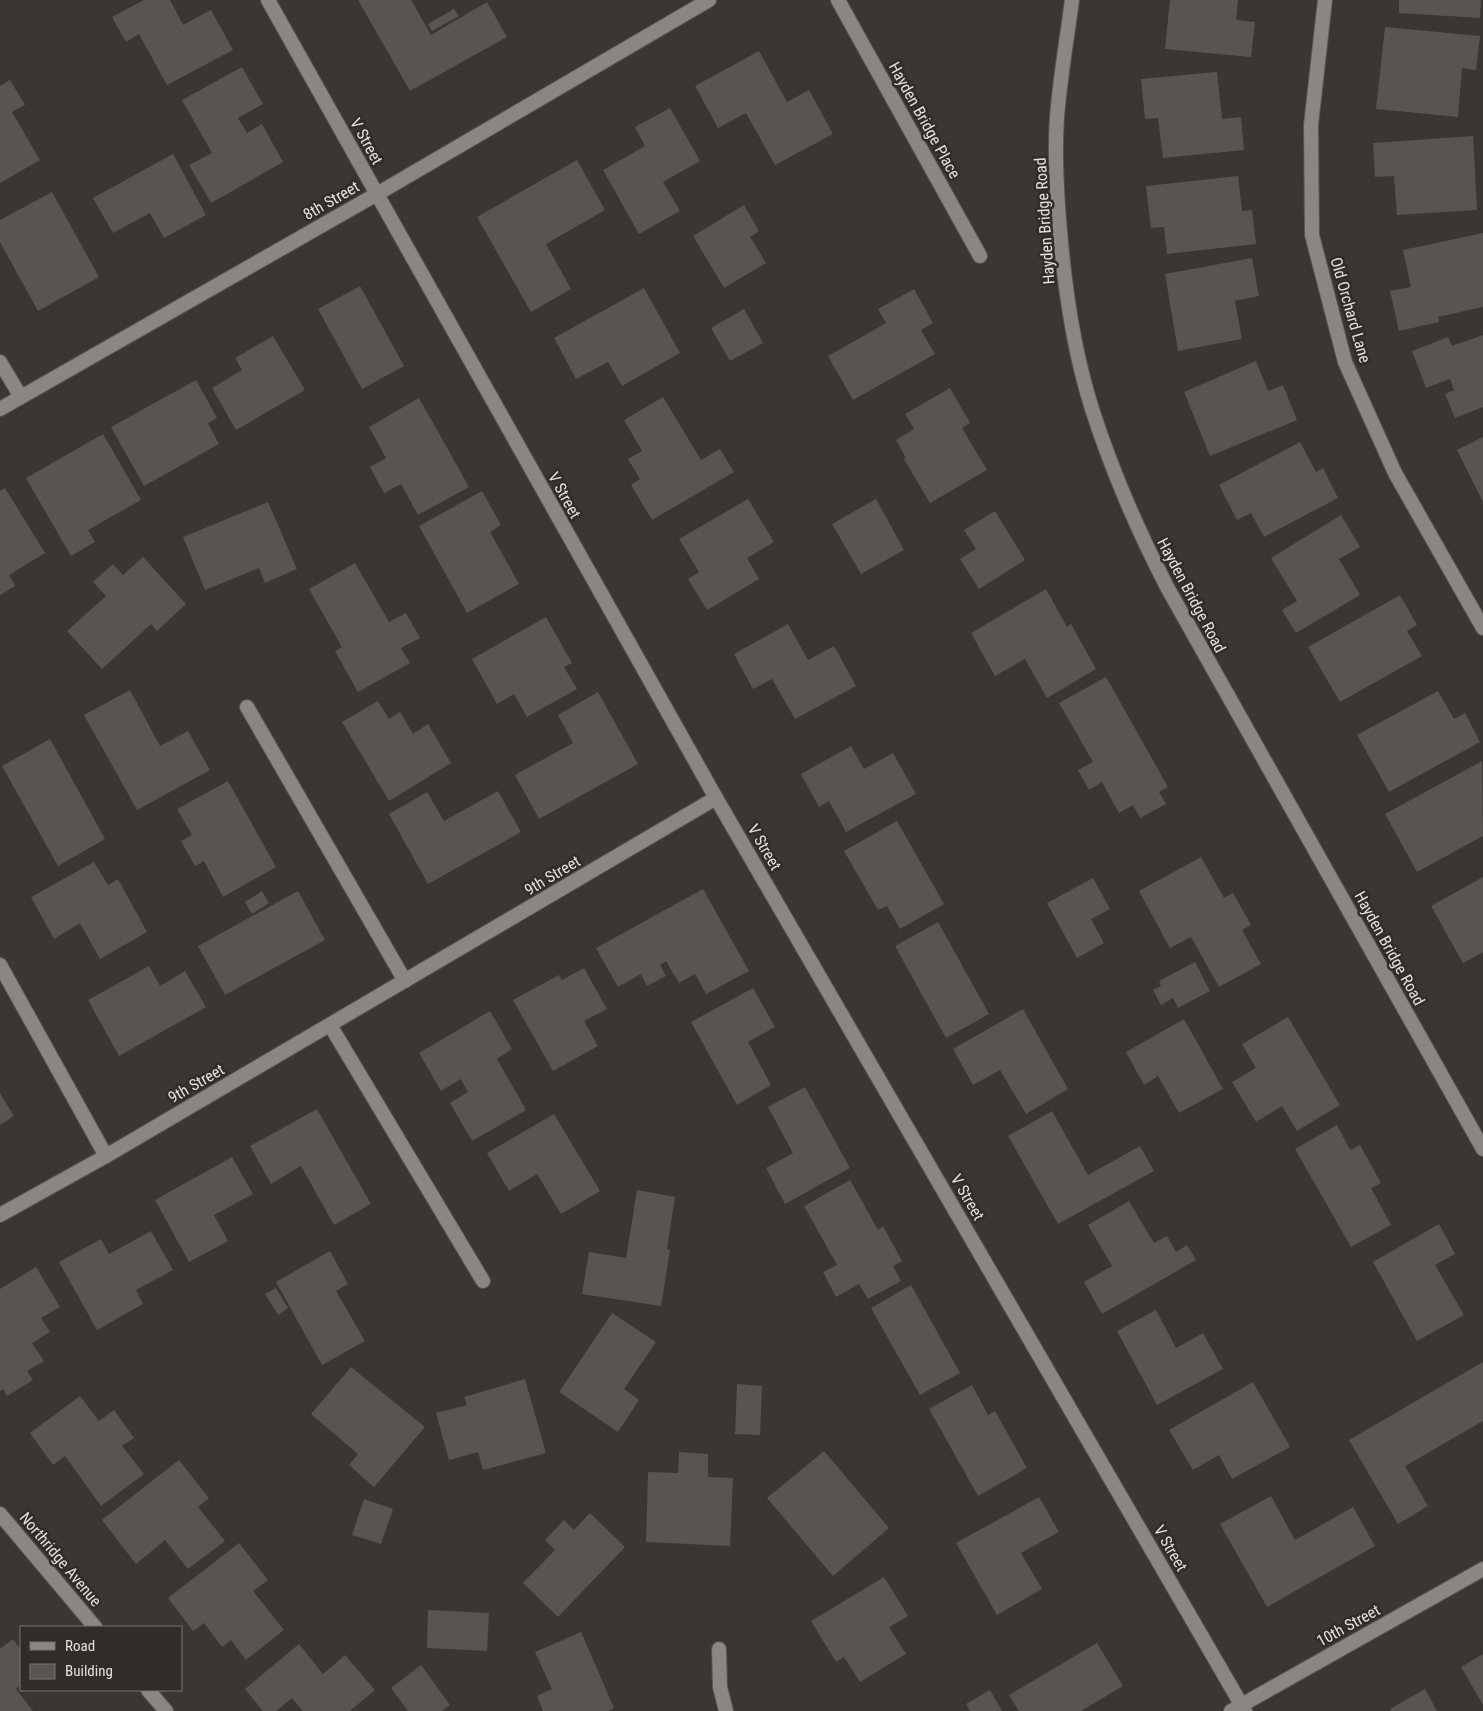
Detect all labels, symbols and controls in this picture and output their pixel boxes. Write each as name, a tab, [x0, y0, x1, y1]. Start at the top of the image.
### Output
street label: Hayden Bridge Place	[885, 59, 964, 182]
street label: V Street	[346, 115, 387, 168]
street label: Hayden Bridge Road	[1031, 157, 1058, 285]
street label: 8th Street	[300, 177, 363, 224]
street label: Old Orchard Lane	[1326, 255, 1375, 365]
street label: V Street	[544, 469, 585, 522]
street label: Hayden Bridge Road	[1153, 535, 1230, 656]
street label: V Street	[744, 821, 785, 874]
street label: 9th Street	[521, 851, 584, 899]
street label: Hayden Bridge Road	[1350, 888, 1429, 1009]
street label: 9th Street	[165, 1060, 228, 1107]
street label: V Street	[947, 1171, 988, 1224]
street label: Northridge Avenue	[16, 1508, 106, 1610]
street label: V Street	[1150, 1522, 1191, 1575]
street label: 10th Street	[1313, 1600, 1383, 1651]
legend	[20, 1626, 182, 1691]
text: Road	[65, 1637, 95, 1655]
text: Building	[65, 1662, 113, 1680]

